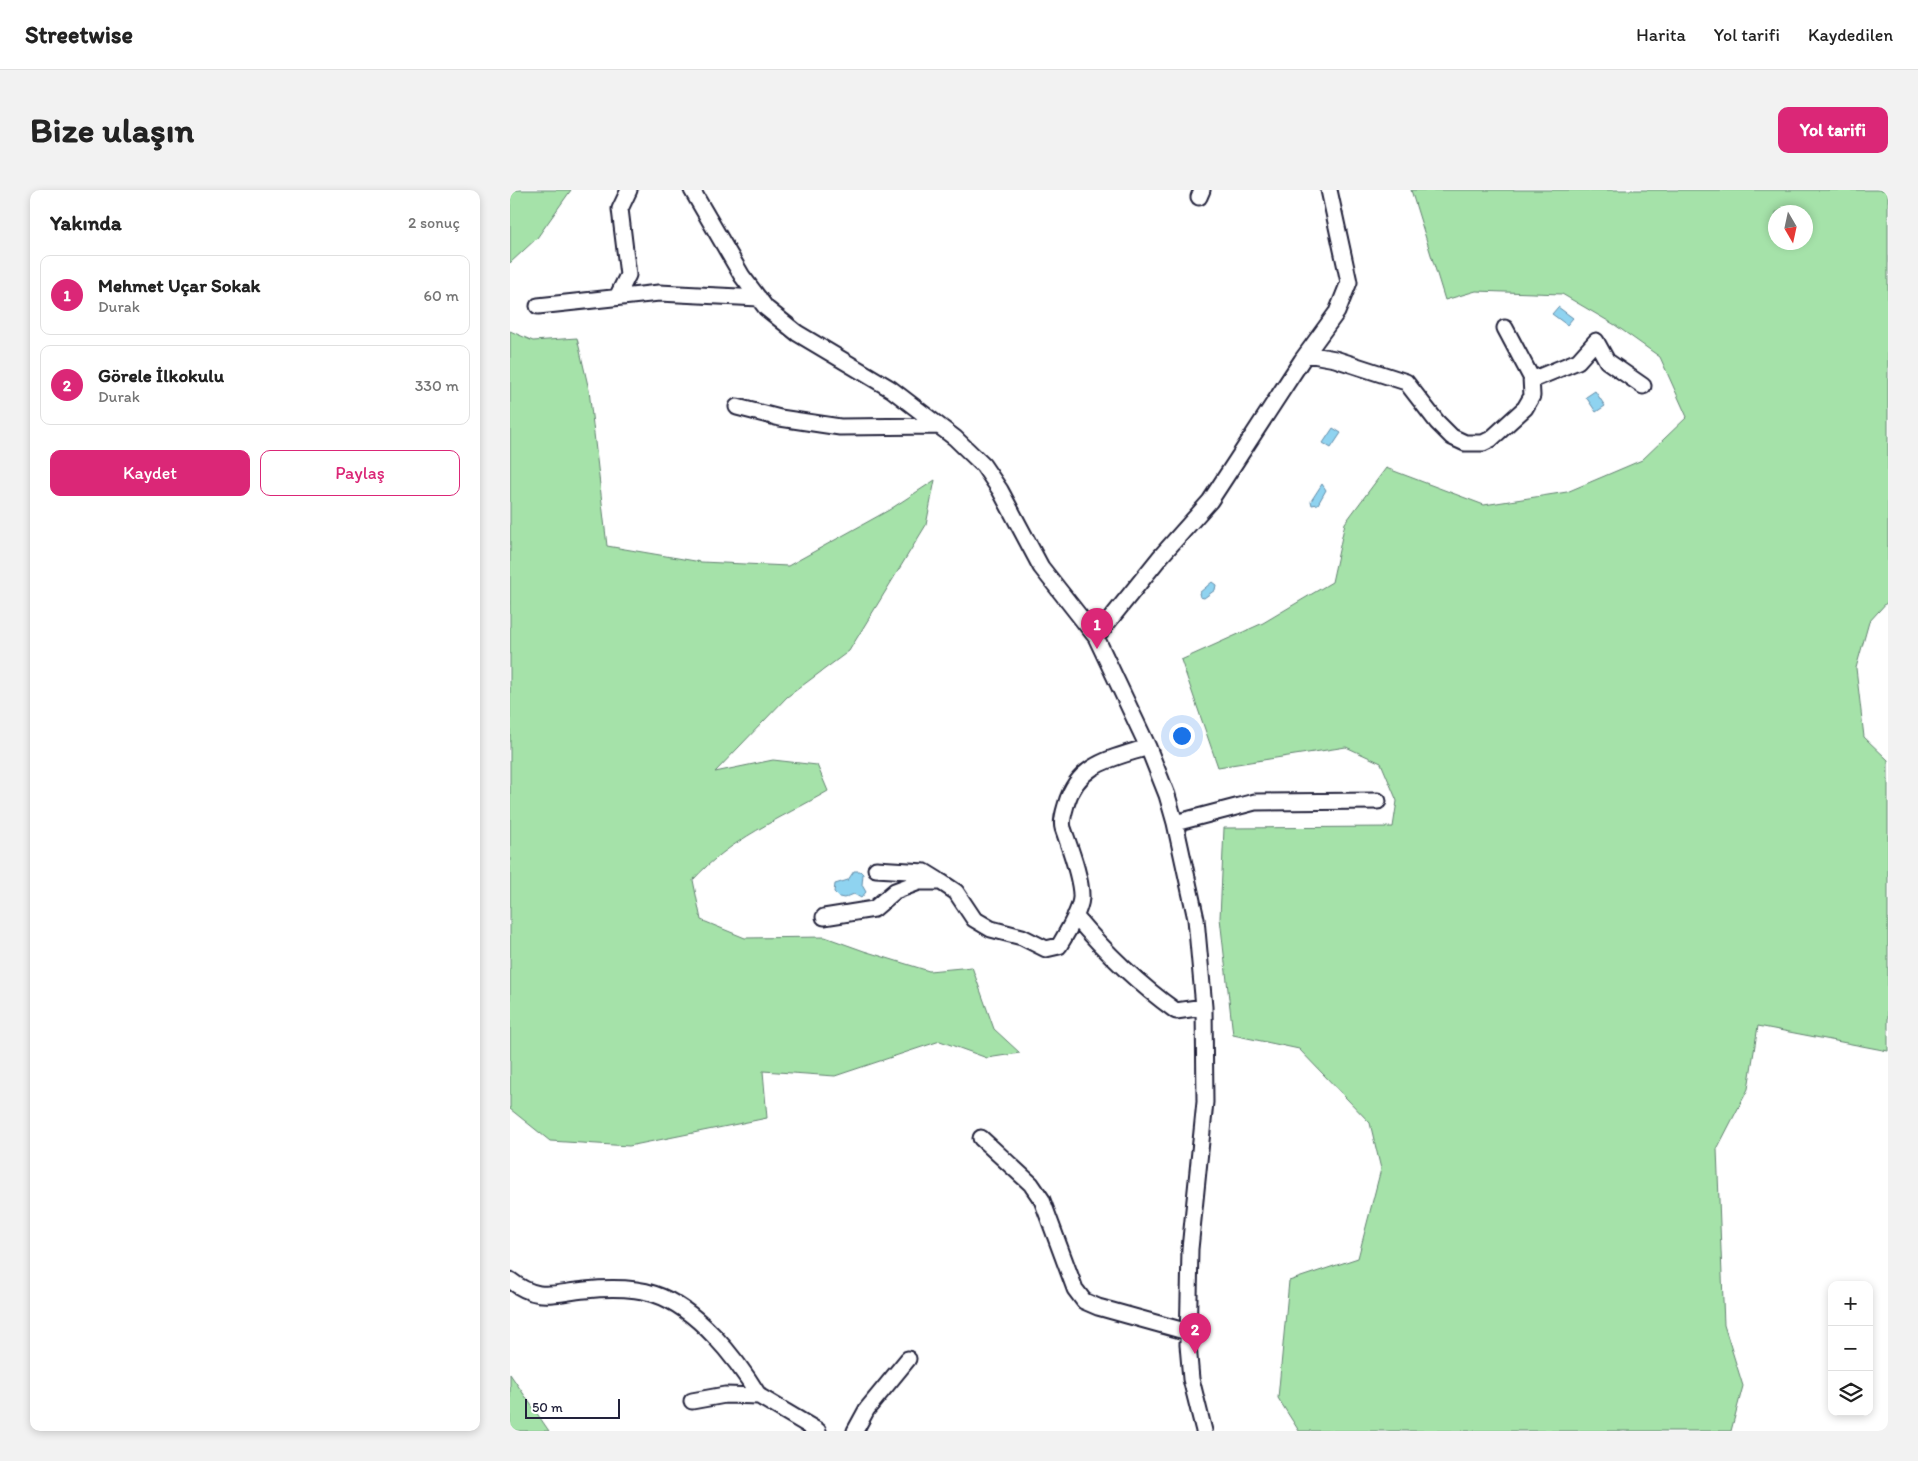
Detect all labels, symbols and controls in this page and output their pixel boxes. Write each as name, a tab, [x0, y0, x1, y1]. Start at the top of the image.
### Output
text: Streetwise	[25, 20, 133, 49]
text: Harita	[1636, 24, 1686, 46]
text: Yol tarifi	[1714, 24, 1780, 46]
text: Kaydedilen	[1808, 24, 1893, 46]
button: Yol tarifi	[1778, 107, 1888, 153]
text: Bize ulaşın	[30, 109, 194, 151]
north arrow	[1768, 205, 1813, 250]
text: Yakında	[50, 210, 122, 235]
text: 2 sonuç	[408, 213, 460, 232]
text: Mehmet Uçar Sokak	[98, 274, 260, 297]
text: 1	[63, 286, 71, 305]
text: 60 m	[424, 286, 459, 305]
text: Durak	[98, 297, 140, 316]
text: Görele İlkokulu	[98, 364, 224, 387]
text: 2	[63, 376, 71, 395]
text: 330 m	[415, 376, 459, 395]
text: Durak	[98, 387, 140, 406]
button: Kaydet	[50, 450, 250, 496]
button: Paylaş	[260, 450, 460, 496]
pin: 1	[1081, 608, 1113, 649]
your location	[1169, 723, 1195, 749]
map controls	[1828, 1281, 1873, 1416]
button: +	[1828, 1281, 1873, 1326]
pin: 2	[1179, 1313, 1211, 1354]
button: −	[1828, 1326, 1873, 1371]
button: layers	[1828, 1371, 1873, 1416]
scale bar	[525, 1396, 620, 1419]
text: 50 m	[532, 1399, 563, 1416]

